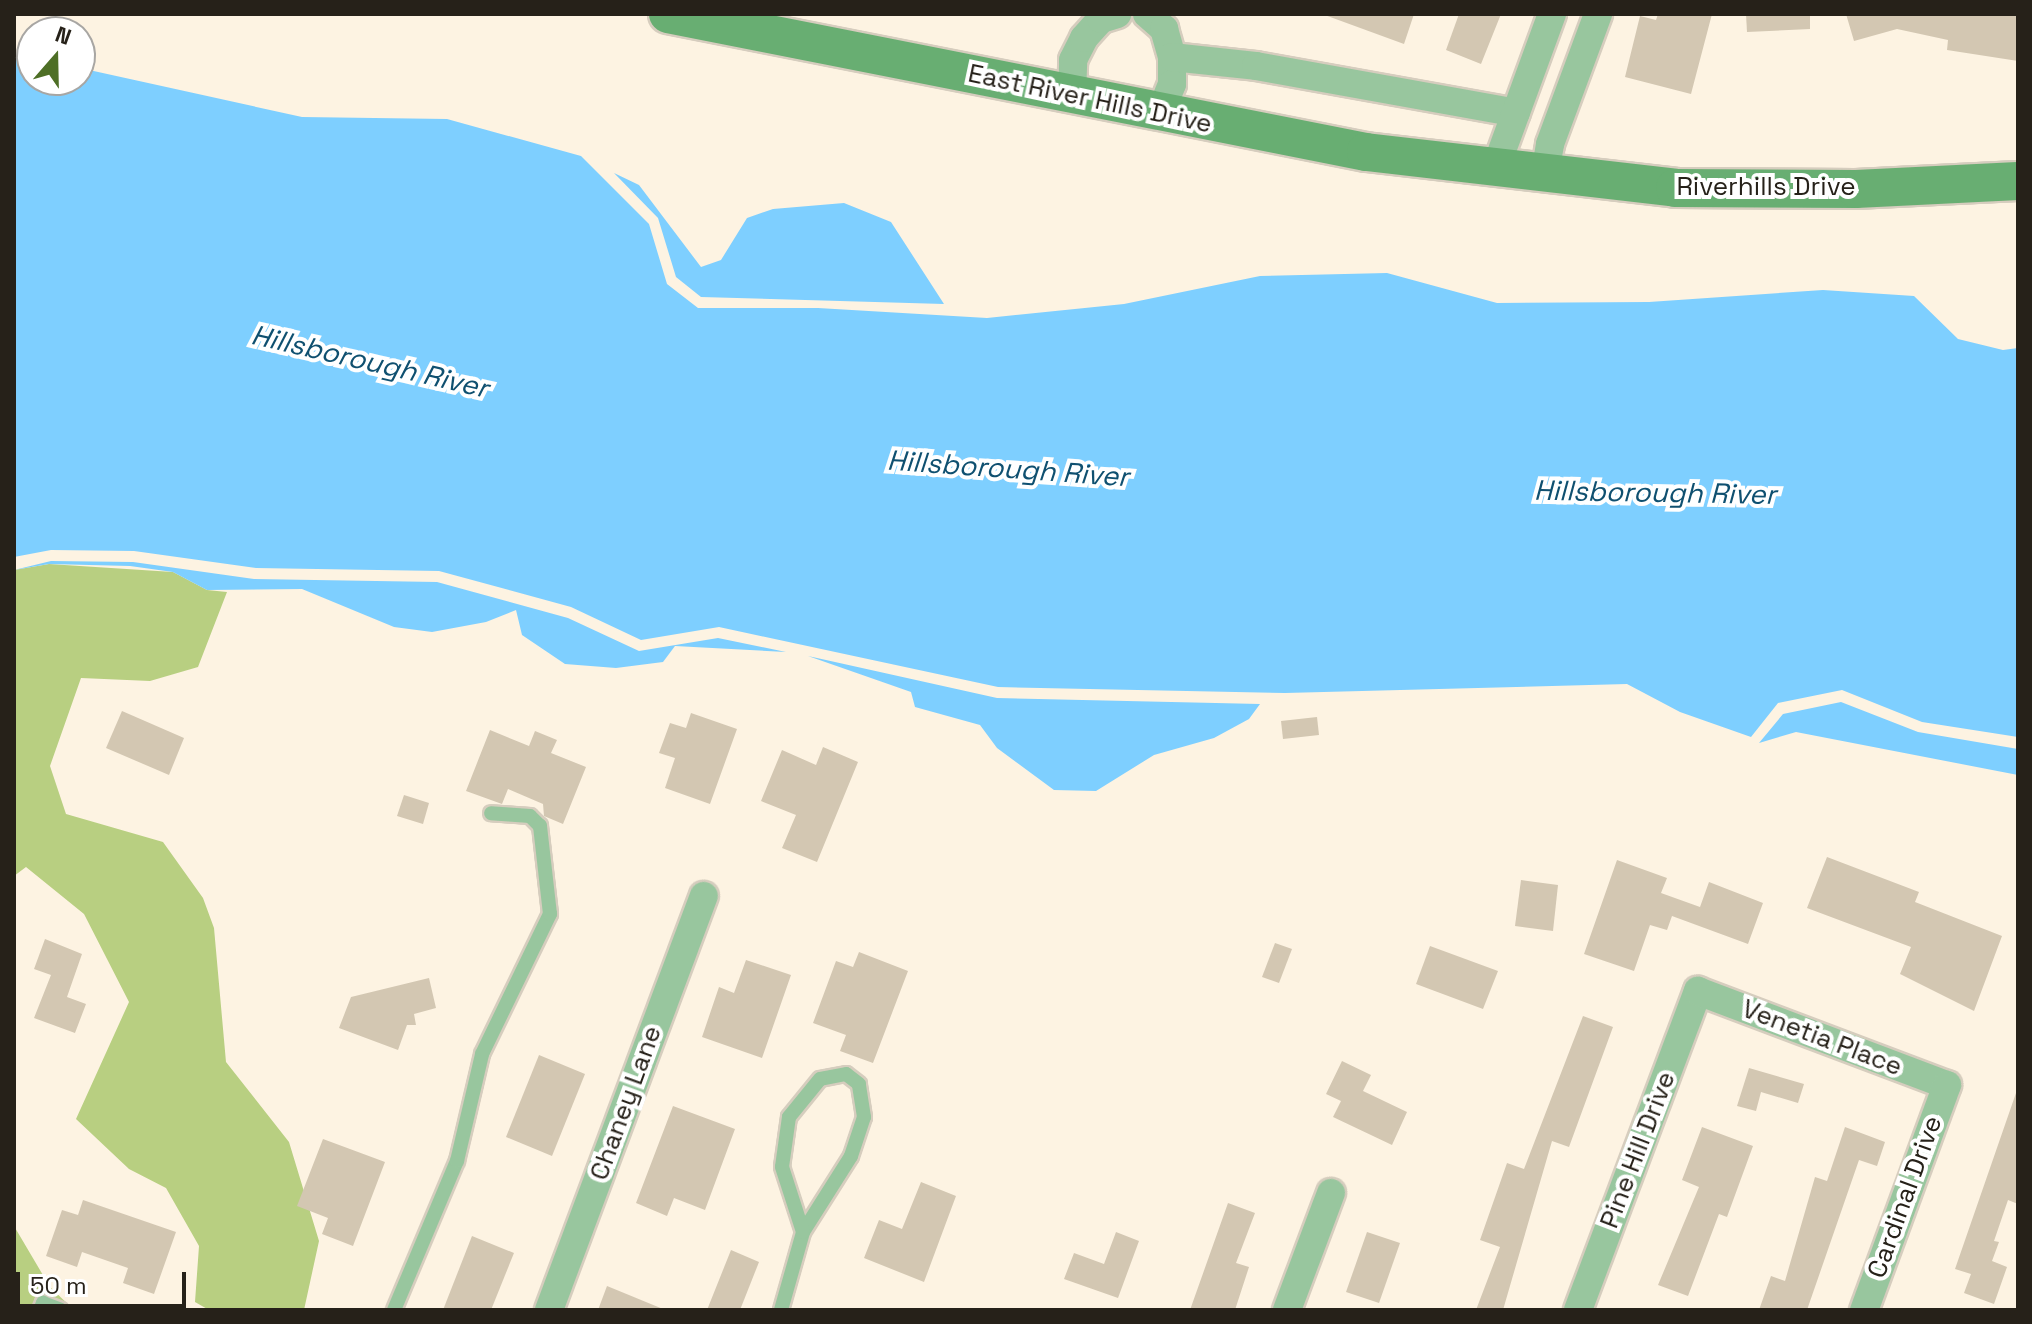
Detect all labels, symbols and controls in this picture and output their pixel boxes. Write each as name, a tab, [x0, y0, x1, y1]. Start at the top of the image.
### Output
north arrow	[16, 16, 96, 96]
text: N	[52, 20, 75, 51]
street label: East River Hills Drive	[965, 58, 1215, 140]
street label: Riverhills Drive	[1676, 171, 1856, 203]
water label: Hillsborough River	[248, 317, 492, 405]
water label: Hillsborough River	[886, 443, 1130, 493]
water label: Hillsborough River	[1534, 473, 1776, 511]
street label: Venetia Place	[1738, 993, 1906, 1083]
street label: Chaney Lane	[584, 1022, 668, 1184]
street label: Pine Hill Drive	[1594, 1067, 1682, 1233]
street label: Cardinal Drive	[1861, 1112, 1949, 1282]
scale bar	[20, 1256, 190, 1306]
text: 50 m	[30, 1270, 87, 1301]

